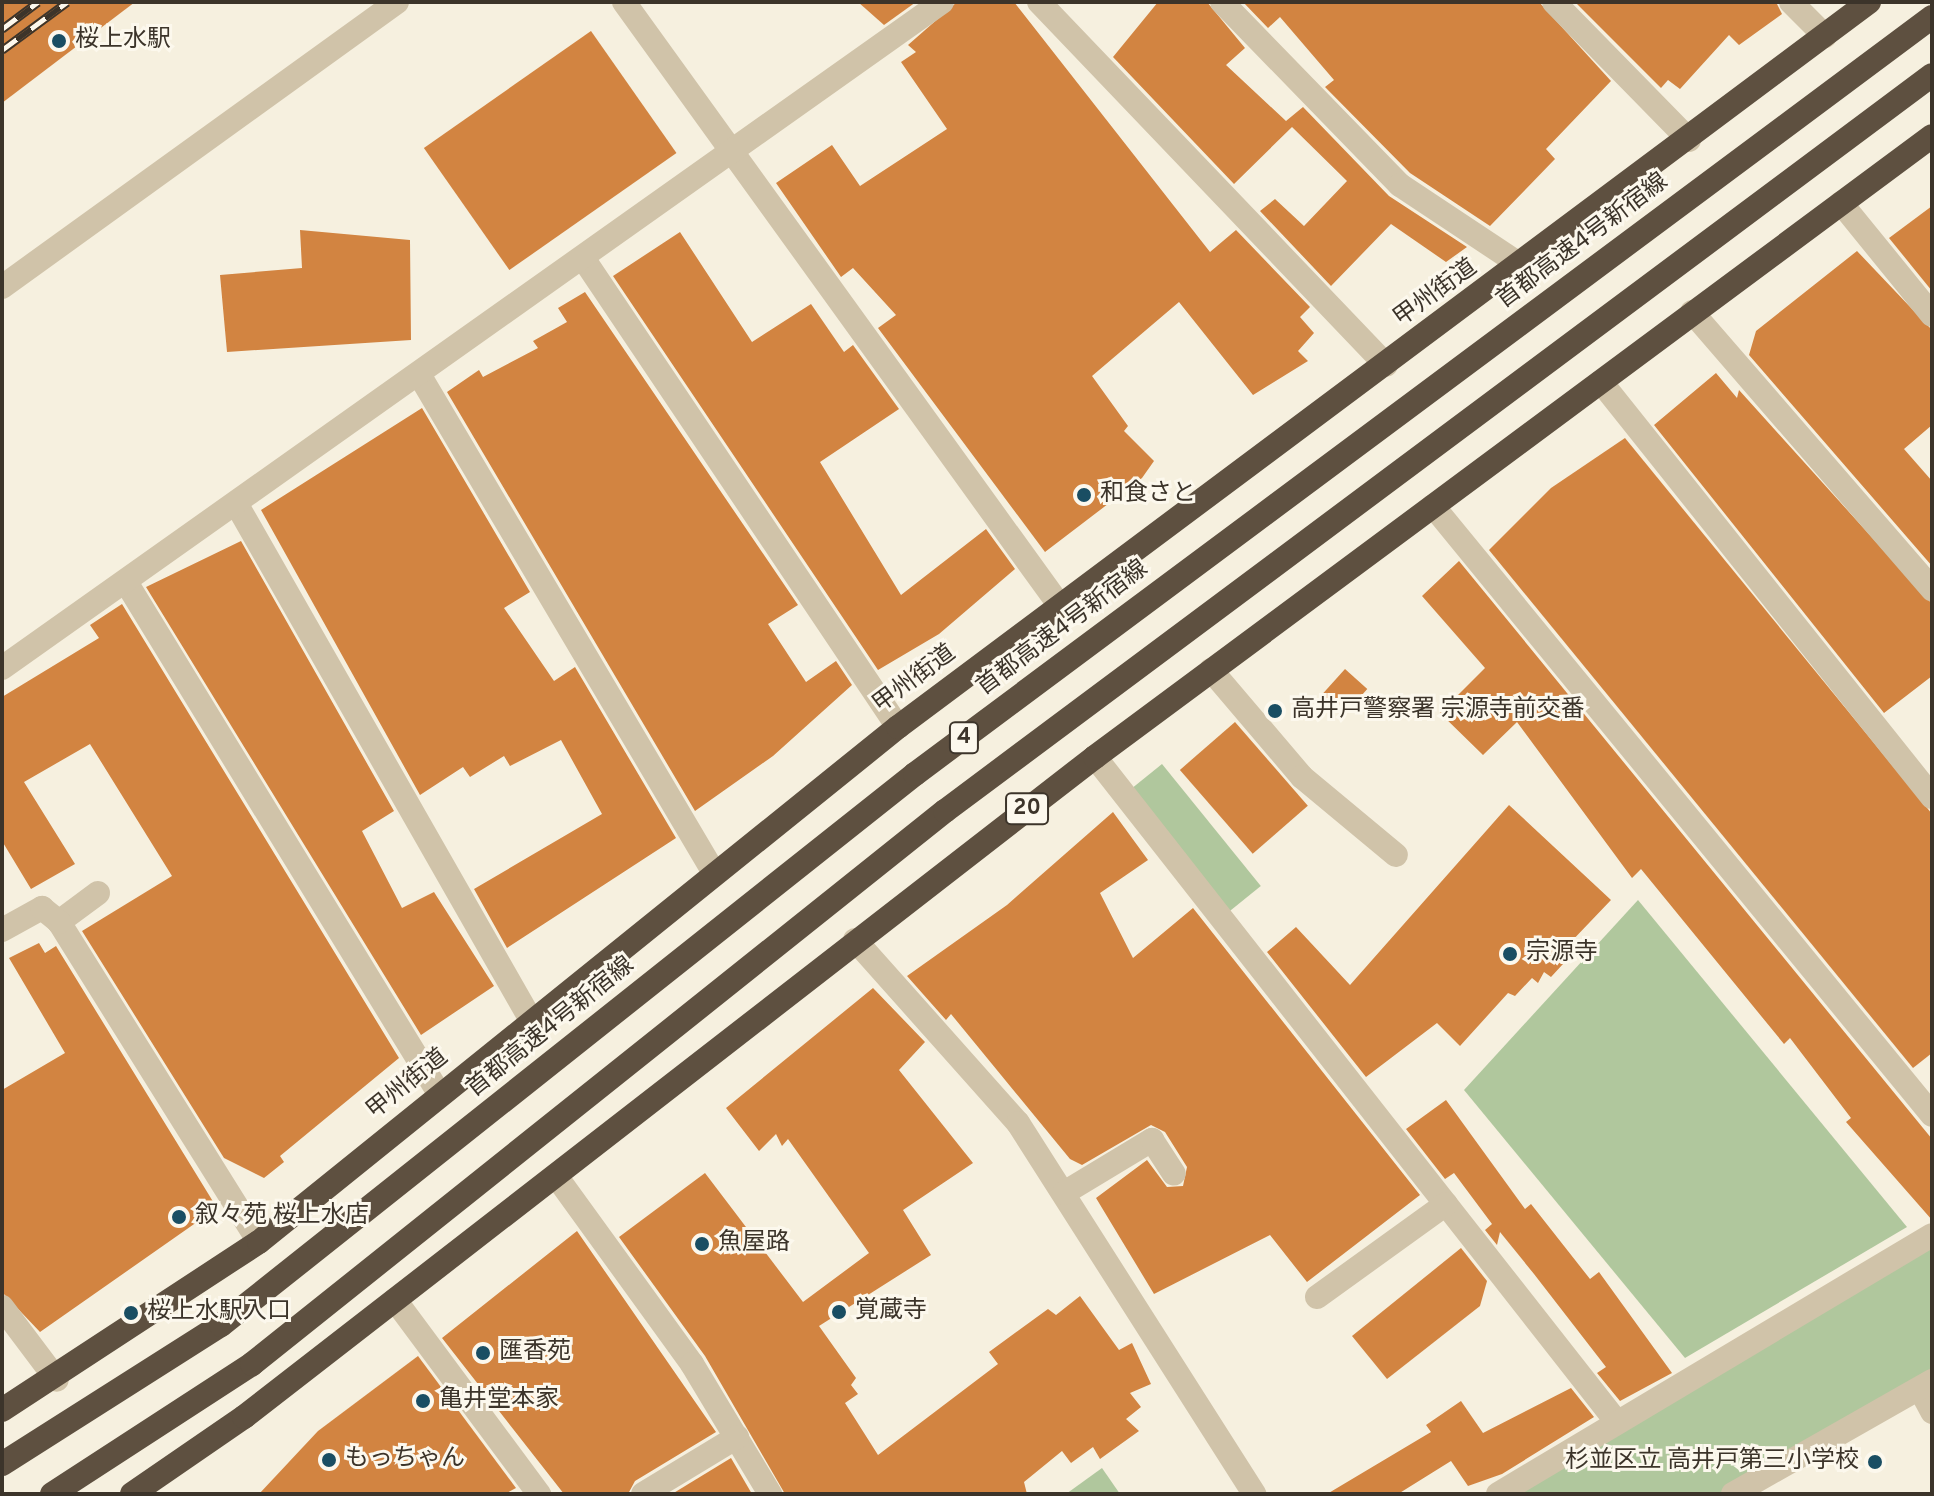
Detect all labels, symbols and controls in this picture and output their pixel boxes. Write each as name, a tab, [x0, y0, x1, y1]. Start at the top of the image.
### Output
place label: 桜上水駅	[75, 27, 171, 55]
marker: 桜上水駅	[50, 32, 68, 50]
street label: 首都高速4号新宿線	[1492, 168, 1674, 316]
street label: 甲州街道	[1389, 254, 1483, 334]
place label: 和食さと	[1100, 481, 1196, 509]
marker: 和食さと	[1075, 486, 1093, 504]
street label: 首都高速4号新宿線	[972, 555, 1154, 703]
street label: 甲州街道	[868, 640, 962, 720]
place label: 高井戸警察署 宗源寺前交番	[1291, 697, 1585, 725]
marker: 高井戸警察署 宗源寺前交番	[1266, 702, 1284, 720]
road number: 4	[948, 720, 980, 756]
road number: 20	[1005, 791, 1049, 827]
place label: 宗源寺	[1526, 940, 1598, 968]
marker: 宗源寺	[1501, 945, 1519, 963]
street label: 首都高速4号新宿線	[462, 952, 640, 1104]
street label: 甲州街道	[362, 1044, 454, 1126]
place label: 叙々苑 桜上水店	[195, 1203, 369, 1231]
marker: 叙々苑 桜上水店	[170, 1208, 188, 1226]
place label: 魚屋路	[718, 1230, 790, 1258]
marker: 魚屋路	[693, 1235, 711, 1253]
place label: 覚蔵寺	[855, 1298, 927, 1326]
place label: 桜上水駅入口	[147, 1299, 291, 1327]
marker: 覚蔵寺	[830, 1303, 848, 1321]
marker: 桜上水駅入口	[122, 1304, 140, 1322]
place label: 匯香苑	[499, 1339, 571, 1367]
marker: 匯香苑	[474, 1344, 492, 1362]
place label: 亀井堂本家	[439, 1387, 559, 1415]
marker: 亀井堂本家	[414, 1392, 432, 1410]
place label: もっちゃん	[345, 1446, 465, 1474]
place label: 杉並区立 高井戸第三小学校	[1565, 1448, 1859, 1476]
marker: もっちゃん	[320, 1451, 338, 1469]
marker: 杉並区立 高井戸第三小学校	[1866, 1453, 1884, 1471]

